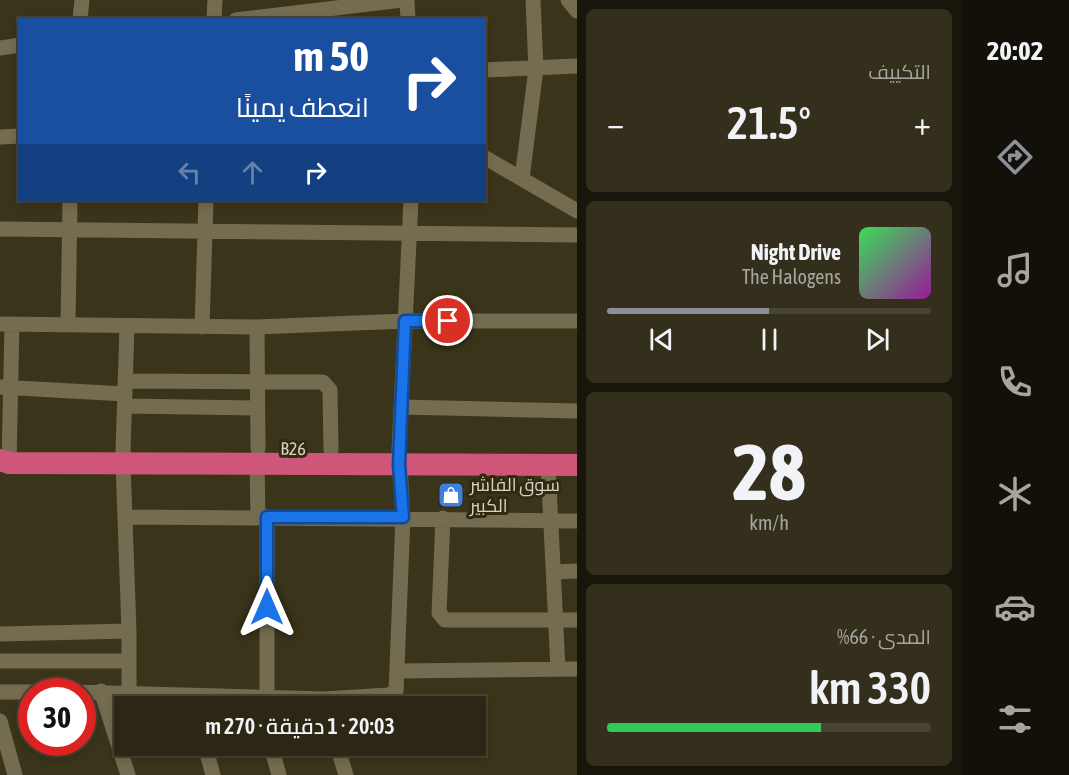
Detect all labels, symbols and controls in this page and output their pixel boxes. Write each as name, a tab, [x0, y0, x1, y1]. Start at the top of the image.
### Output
text: 50 m	[294, 32, 369, 80]
text: 20:02	[987, 35, 1043, 66]
icon: right	[390, 42, 468, 120]
text: التكييف	[868, 60, 931, 83]
text: انعطف يمينًا	[236, 92, 369, 123]
text: 21.5°	[727, 97, 811, 149]
text: −	[607, 104, 624, 142]
text: +	[914, 104, 931, 142]
icon: directions	[994, 136, 1036, 178]
icon: left	[173, 156, 206, 189]
icon: ahead	[236, 156, 269, 189]
icon: right	[299, 156, 332, 189]
text: Night Drive	[751, 239, 841, 265]
icon: music	[994, 249, 1036, 291]
text: The Halogens	[742, 265, 841, 288]
pin	[422, 295, 473, 346]
icon: arrive	[431, 304, 464, 337]
icon: previous	[645, 323, 678, 356]
icon: pause	[753, 323, 786, 356]
icon: next	[861, 323, 894, 356]
icon: phone	[994, 361, 1036, 403]
text: 28	[732, 427, 806, 517]
street label: B26	[280, 438, 306, 459]
icon: climate	[994, 473, 1036, 515]
place label: سوق الفاشر الكبير	[469, 474, 560, 517]
shop icon: سوق الفاشر الكبير	[436, 480, 466, 510]
text: km/h	[749, 511, 789, 534]
position arrow	[235, 575, 299, 639]
icon: car	[994, 586, 1036, 628]
text: المدى · 66%	[837, 625, 931, 648]
text: 330 km	[809, 662, 931, 714]
speed limit sign: 30	[18, 678, 96, 756]
icon: filters	[994, 698, 1036, 740]
text: 20:03 · 1 دقيقة · 270 m	[205, 713, 395, 739]

